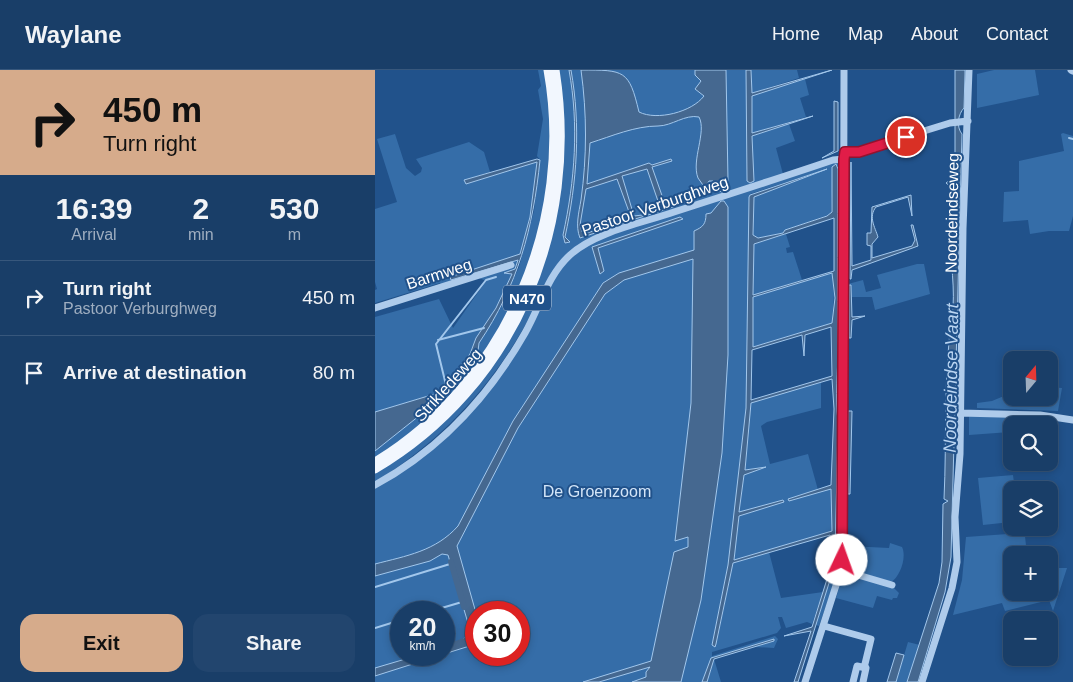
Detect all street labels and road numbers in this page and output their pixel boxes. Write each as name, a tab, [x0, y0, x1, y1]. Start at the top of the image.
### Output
street label: Noordeindseweg	[942, 153, 962, 273]
street label: Pastoor Verburghweg	[579, 173, 731, 239]
street label: Barmweg	[404, 255, 474, 293]
road number: N470	[503, 286, 551, 310]
street label: Strikledeweg	[411, 345, 485, 425]

